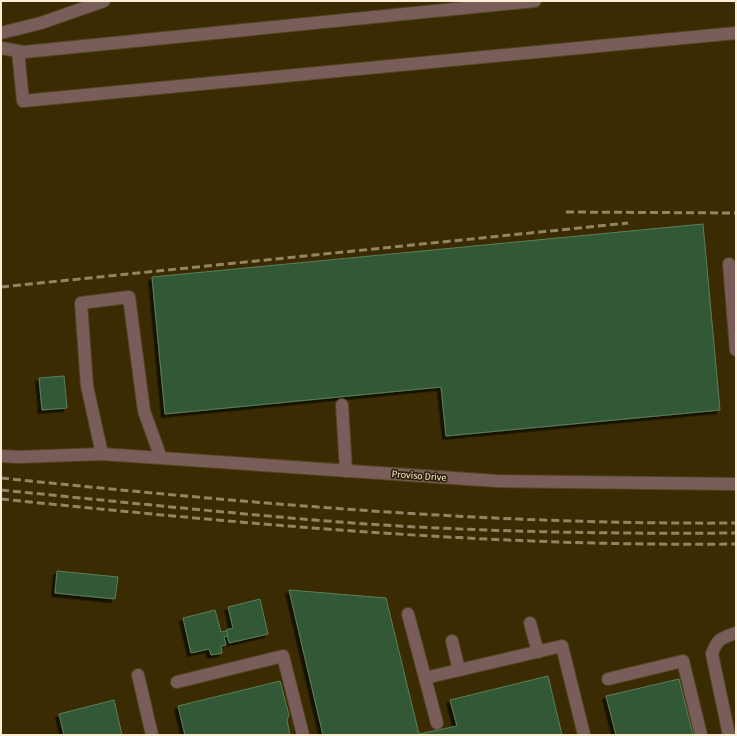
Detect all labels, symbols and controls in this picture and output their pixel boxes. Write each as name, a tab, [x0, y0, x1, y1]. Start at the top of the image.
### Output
street label: Proviso Drive	[391, 467, 447, 485]

